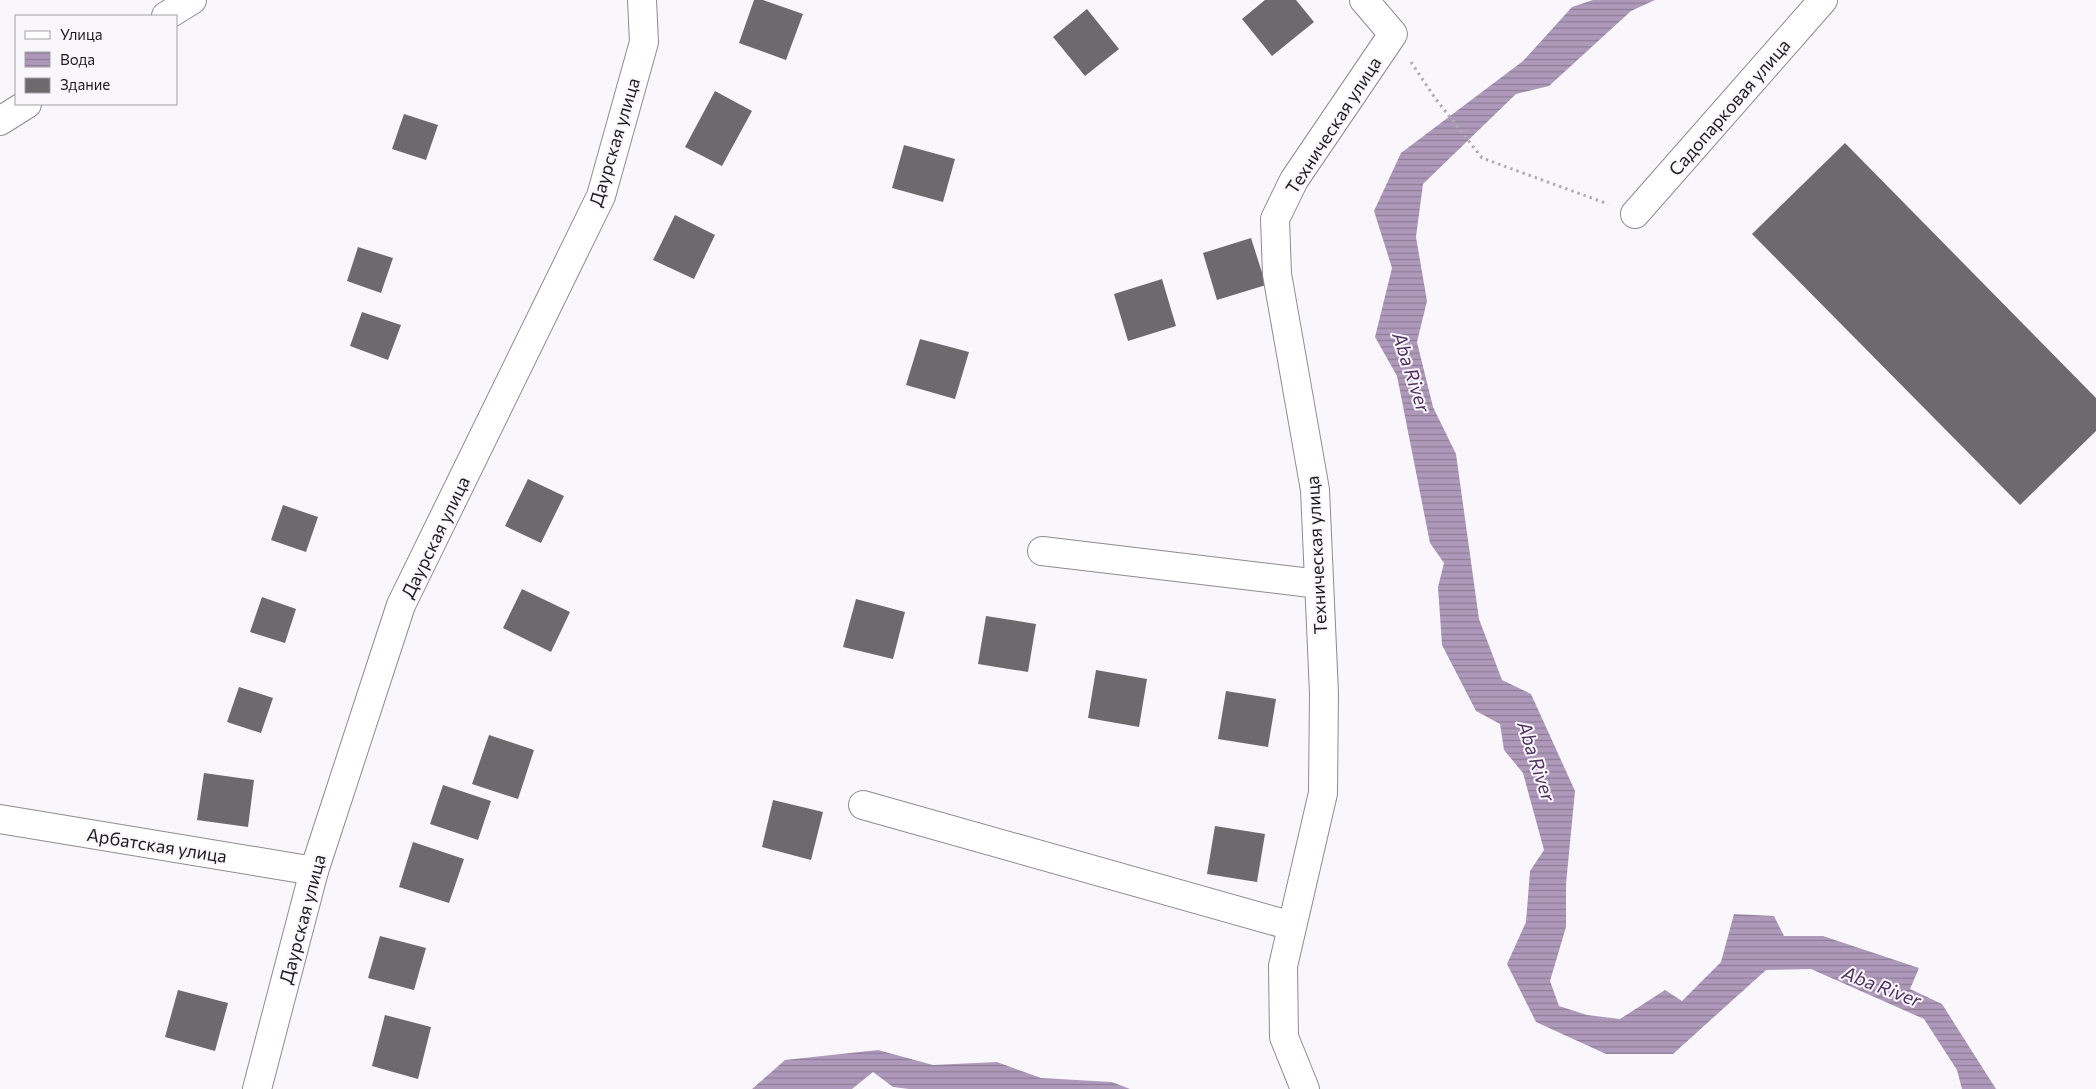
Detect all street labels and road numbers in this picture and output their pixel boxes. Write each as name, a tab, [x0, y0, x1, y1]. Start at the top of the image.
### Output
street label: Садопарковая улица	[1664, 34, 1794, 180]
street label: Техническая улица	[1281, 52, 1385, 198]
street label: Даурская улица	[584, 75, 644, 209]
street label: Даурская улица	[396, 472, 474, 602]
street label: Техническая улица	[1301, 475, 1331, 635]
street label: Арбатская улица	[85, 823, 229, 867]
street label: Даурская улица	[274, 852, 330, 986]

